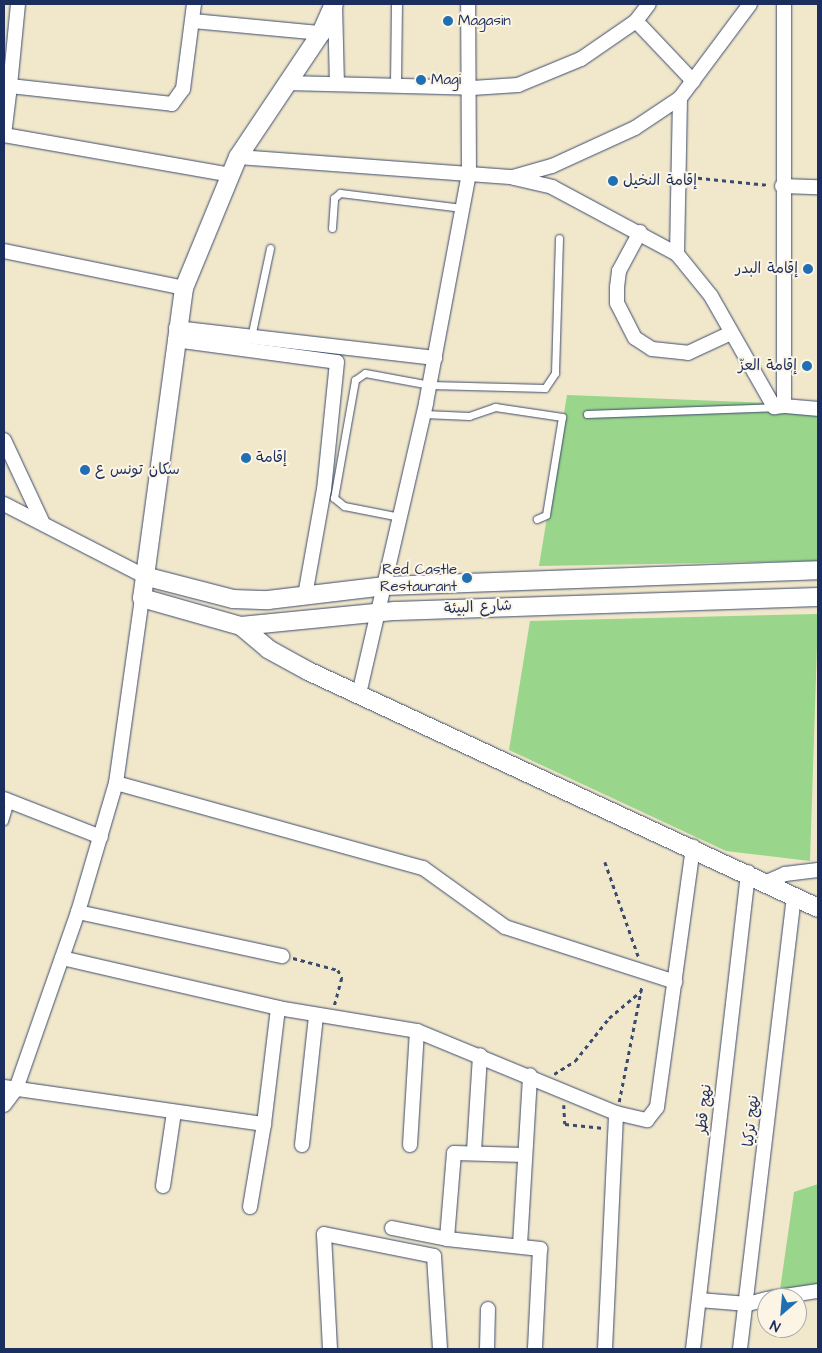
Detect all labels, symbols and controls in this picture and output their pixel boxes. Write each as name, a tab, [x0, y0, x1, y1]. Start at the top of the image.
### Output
place label: Magasin	[458, 12, 511, 30]
marker: Magasin	[442, 15, 454, 27]
place label: Magi	[431, 71, 461, 89]
marker: Magi	[415, 74, 427, 86]
place label: إقامة النخيل	[623, 172, 697, 190]
marker: إقامة النخيل	[607, 175, 619, 187]
place label: إقامة البدر	[736, 260, 798, 278]
marker: إقامة البدر	[802, 263, 814, 275]
place label: إقامة العزّ	[738, 357, 797, 375]
marker: إقامة العزّ	[801, 360, 813, 372]
place label: إقامة	[256, 449, 287, 467]
marker: إقامة	[240, 452, 252, 464]
place label: سكان تونس ع	[95, 461, 180, 479]
marker: سكان تونس ع	[79, 464, 91, 476]
place label: Red Castle Restaurant	[380, 560, 457, 595]
marker: Red Castle Restaurant	[461, 572, 473, 584]
street label: شارع البيئة	[444, 596, 512, 618]
street label: نهج قطر	[692, 1083, 716, 1135]
street label: نهج تركيا	[739, 1094, 763, 1148]
north arrow	[757, 1288, 807, 1338]
text: N	[767, 1315, 784, 1336]

